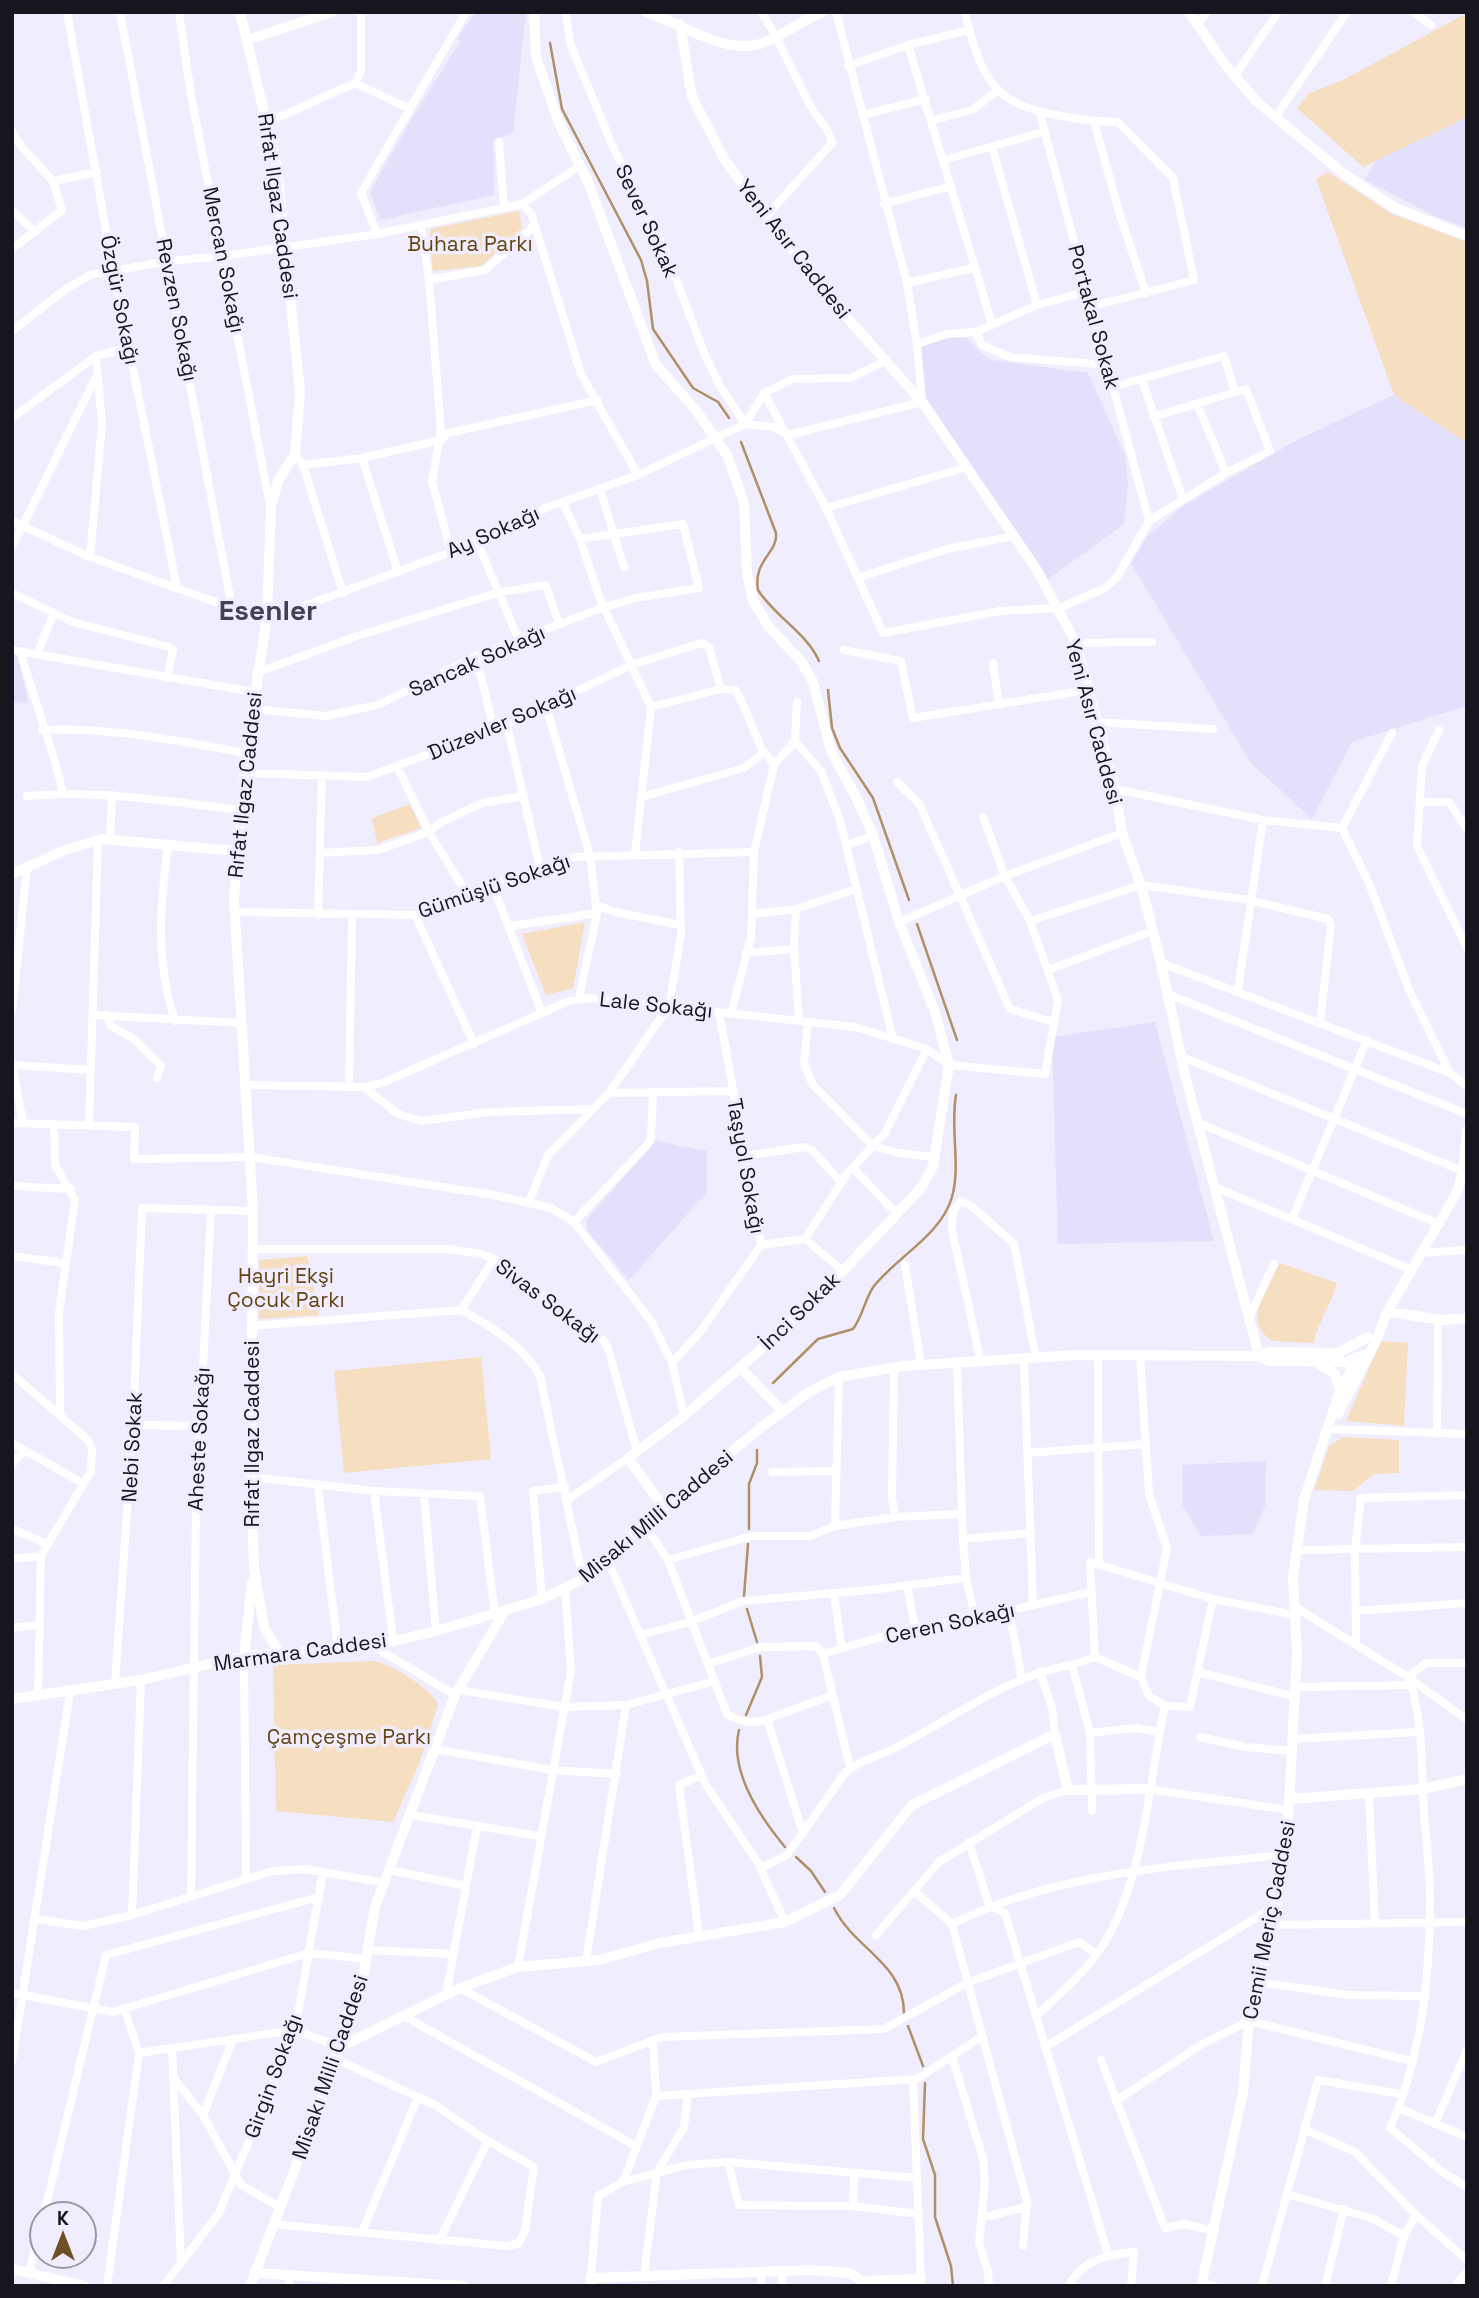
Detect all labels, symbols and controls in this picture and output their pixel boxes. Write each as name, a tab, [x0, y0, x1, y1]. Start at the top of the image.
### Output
street label: Rıfat Ilgaz Caddesi	[252, 111, 305, 300]
street label: Sever Sokak	[609, 160, 685, 282]
street label: Yeni Asır Caddesi	[731, 173, 857, 324]
street label: Mercan Sokağı	[197, 185, 252, 335]
park label: Buhara Parkı	[407, 230, 533, 257]
street label: Özgür Sokağı	[95, 233, 146, 367]
street label: Revzen Sokağı	[150, 236, 205, 384]
street label: Portakal Sokak	[1062, 242, 1127, 392]
street label: Ay Sokağı	[442, 499, 543, 564]
district label: Esenler	[219, 592, 317, 628]
street label: Sancak Sokağı	[404, 618, 549, 703]
street label: Yeni Asır Caddesi	[1059, 636, 1130, 808]
street label: Düzevler Sokağı	[423, 679, 580, 766]
street label: Rıfat Ilgaz Caddesi	[221, 691, 268, 879]
street label: Gümüşlü Sokağı	[414, 847, 574, 924]
street label: Lale Sokağı	[598, 985, 714, 1024]
street label: Taşyol Sokağı	[721, 1096, 772, 1236]
street label: Sivas Sokağı	[490, 1252, 606, 1349]
park label: Hayri Ekşi Çocuk Parkı	[227, 1262, 345, 1313]
street label: İnci Sokak	[754, 1266, 845, 1356]
street label: Rıfat Ilgaz Caddesi	[238, 1340, 265, 1528]
street label: Aheste Sokağı	[181, 1366, 216, 1511]
street label: Nebi Sokak	[115, 1391, 148, 1503]
street label: Misakı Milli Caddesi	[573, 1443, 738, 1588]
street label: Ceren Sokağı	[883, 1596, 1017, 1649]
street label: Marmara Caddesi	[212, 1626, 388, 1677]
park label: Çamçeşme Parkı	[267, 1723, 431, 1750]
street label: Cemii Meriç Caddesi	[1236, 1818, 1301, 2022]
street label: Misakı Milli Caddesi	[285, 1971, 374, 2163]
street label: Girgin Sokağı	[237, 2010, 308, 2142]
north arrow	[28, 2200, 98, 2270]
text: K	[57, 2206, 69, 2231]

